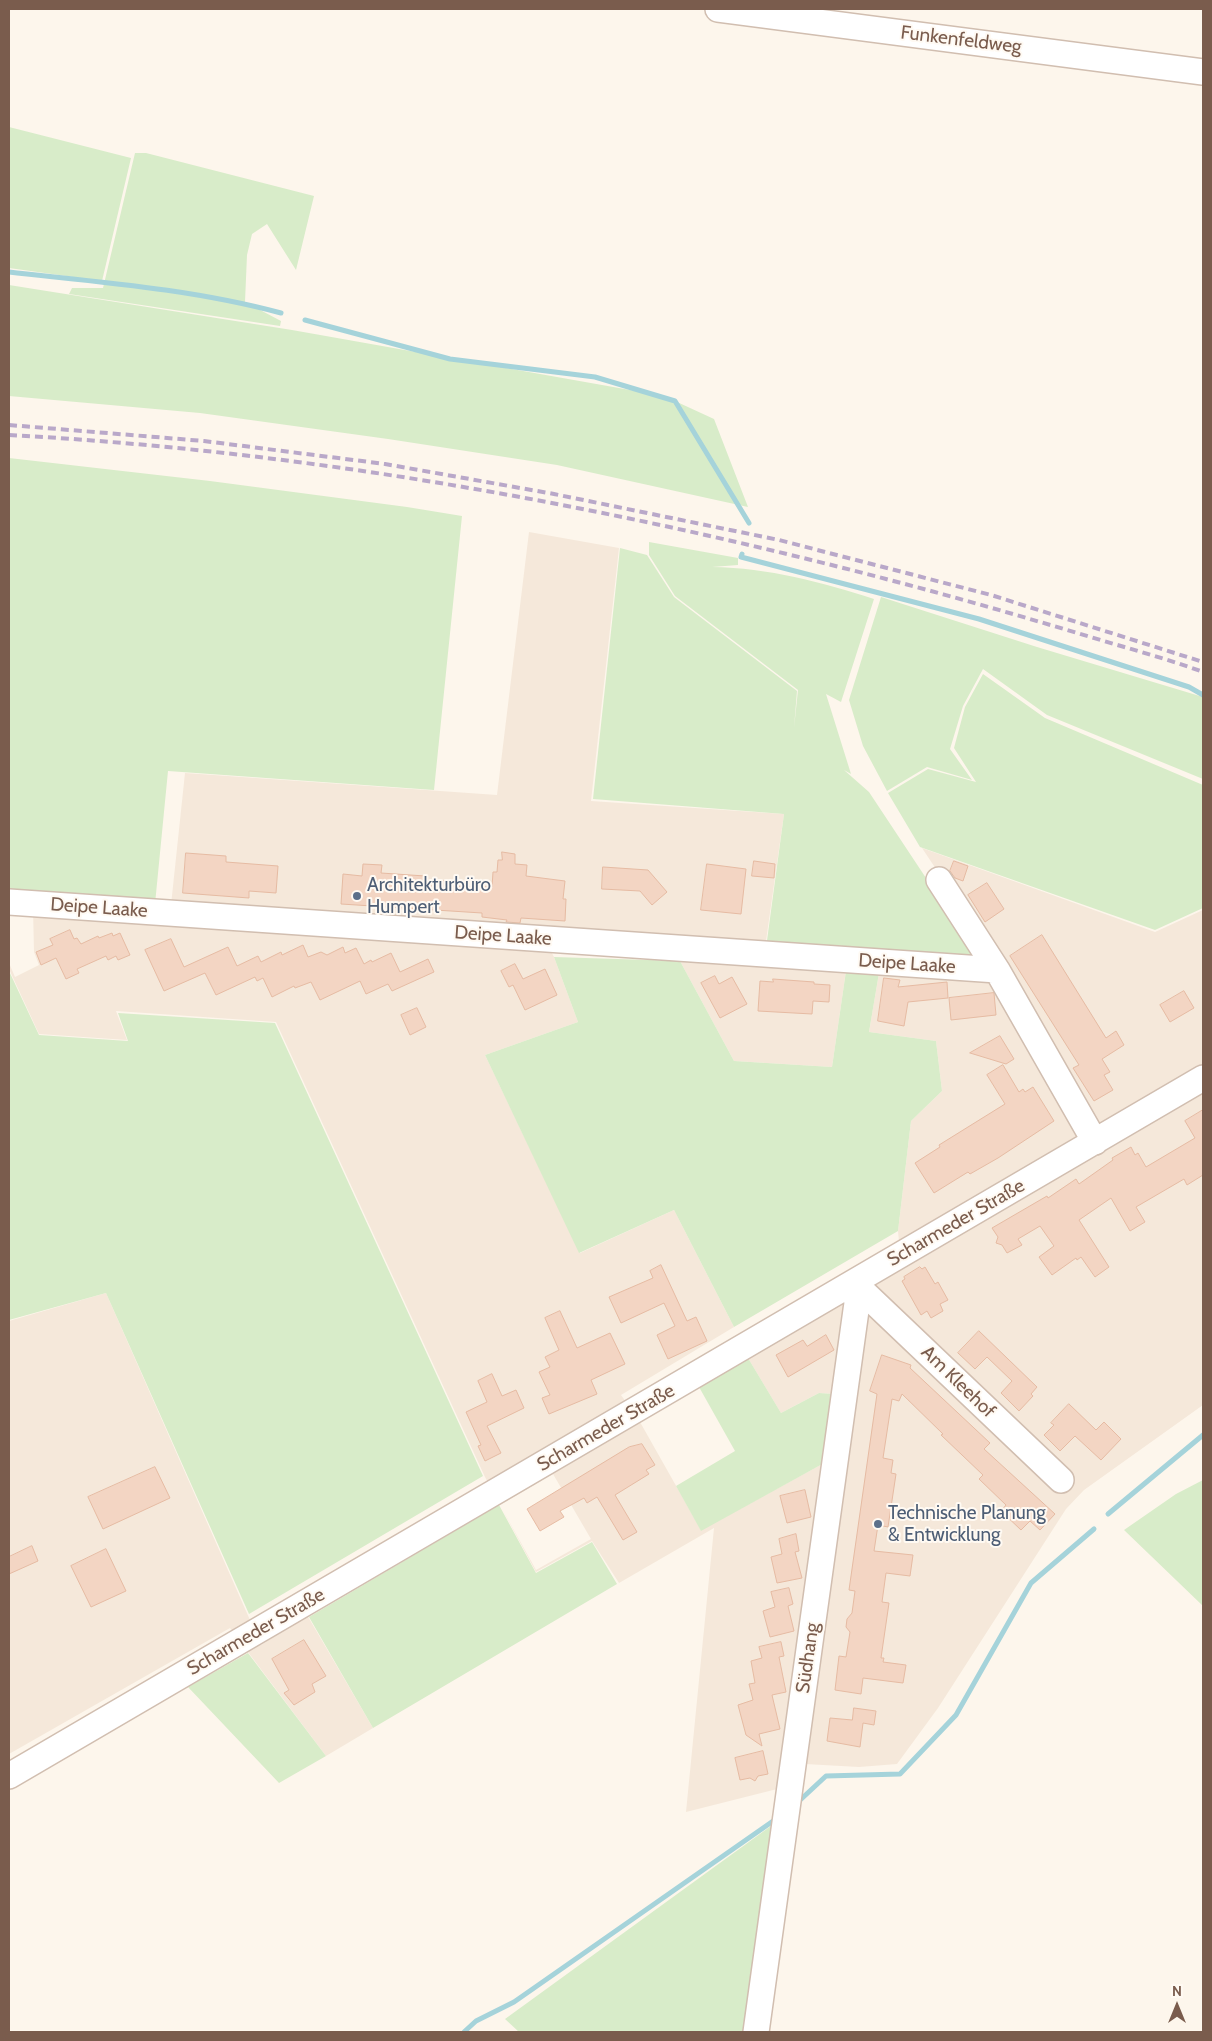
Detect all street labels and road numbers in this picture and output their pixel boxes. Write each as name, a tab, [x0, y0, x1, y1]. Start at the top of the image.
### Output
street label: Funkenfeldweg	[899, 21, 1023, 59]
street label: Deipe Laake	[50, 893, 148, 923]
street label: Deipe Laake	[454, 921, 552, 951]
street label: Deipe Laake	[858, 949, 956, 979]
street label: Scharmeder Straße	[883, 1174, 1029, 1272]
street label: Am Kleehof	[916, 1341, 1000, 1423]
street label: Scharmeder Straße	[533, 1379, 679, 1477]
street label: Scharmeder Straße	[183, 1583, 329, 1681]
street label: Südhang	[792, 1621, 824, 1695]

